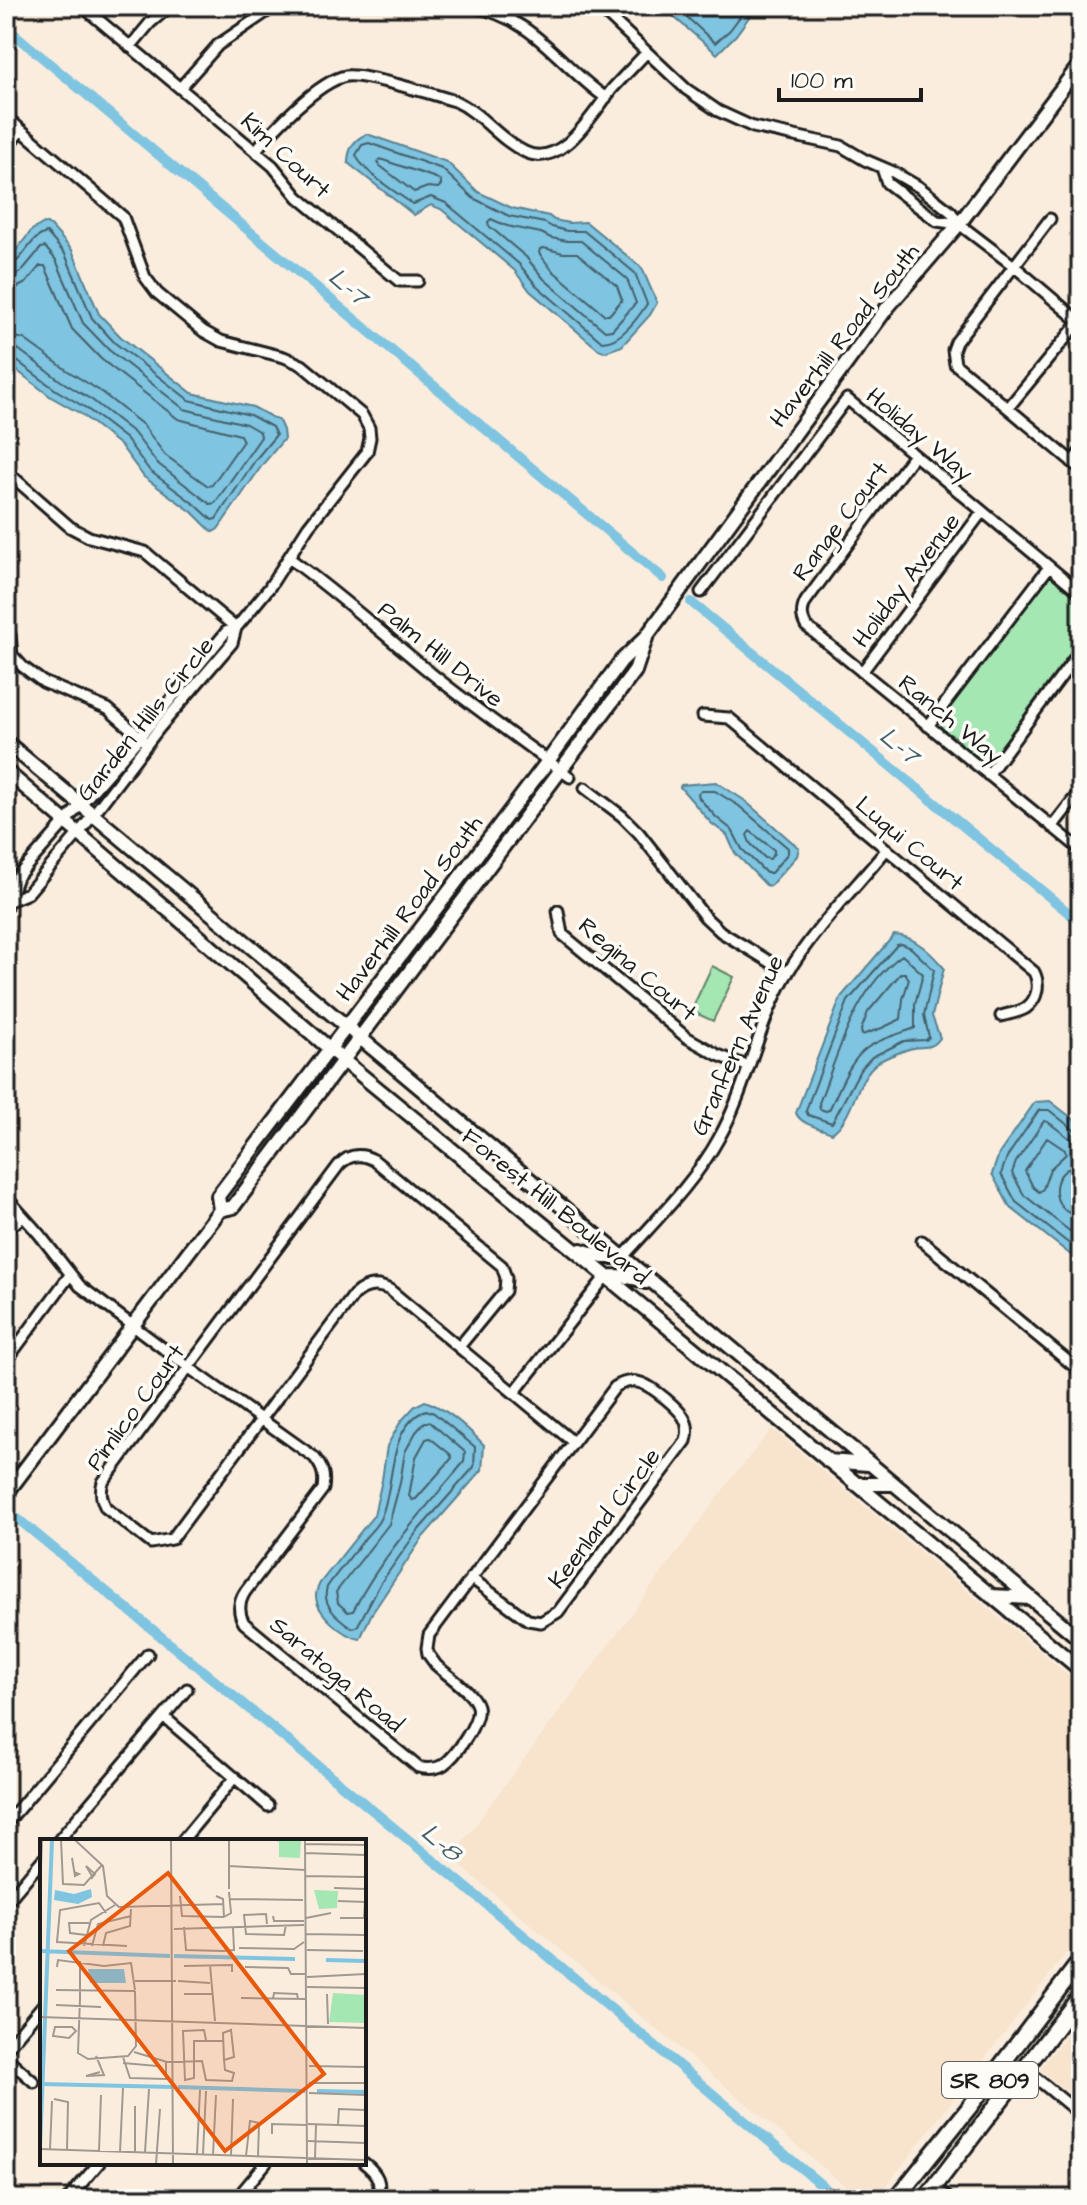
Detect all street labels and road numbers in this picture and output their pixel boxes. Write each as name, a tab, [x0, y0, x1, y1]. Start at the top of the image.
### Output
street label: Kim Court	[233, 105, 338, 207]
street label: Haverhill Road South	[762, 236, 928, 435]
street label: Holiday Way	[858, 380, 980, 491]
street label: Range Court	[785, 454, 898, 589]
street label: Holiday Avenue	[845, 506, 970, 656]
street label: Palm Hill Drive	[370, 593, 510, 716]
street label: Garden Hills Circle	[69, 630, 223, 809]
street label: Ranch Way	[890, 667, 1010, 773]
street label: Luqui Court	[848, 788, 971, 899]
street label: Haverhill Road South	[328, 808, 491, 1009]
street label: Regina Court	[570, 910, 704, 1031]
street label: Granfern Avenue	[683, 950, 793, 1141]
street label: Forest Hill Boulevard	[454, 1120, 657, 1293]
street label: Pimlico Court	[78, 1337, 194, 1478]
street label: Keenland Circle	[541, 1441, 669, 1596]
street label: Saratoga Road	[261, 1609, 411, 1742]
road number: SR 809	[942, 2062, 1038, 2098]

